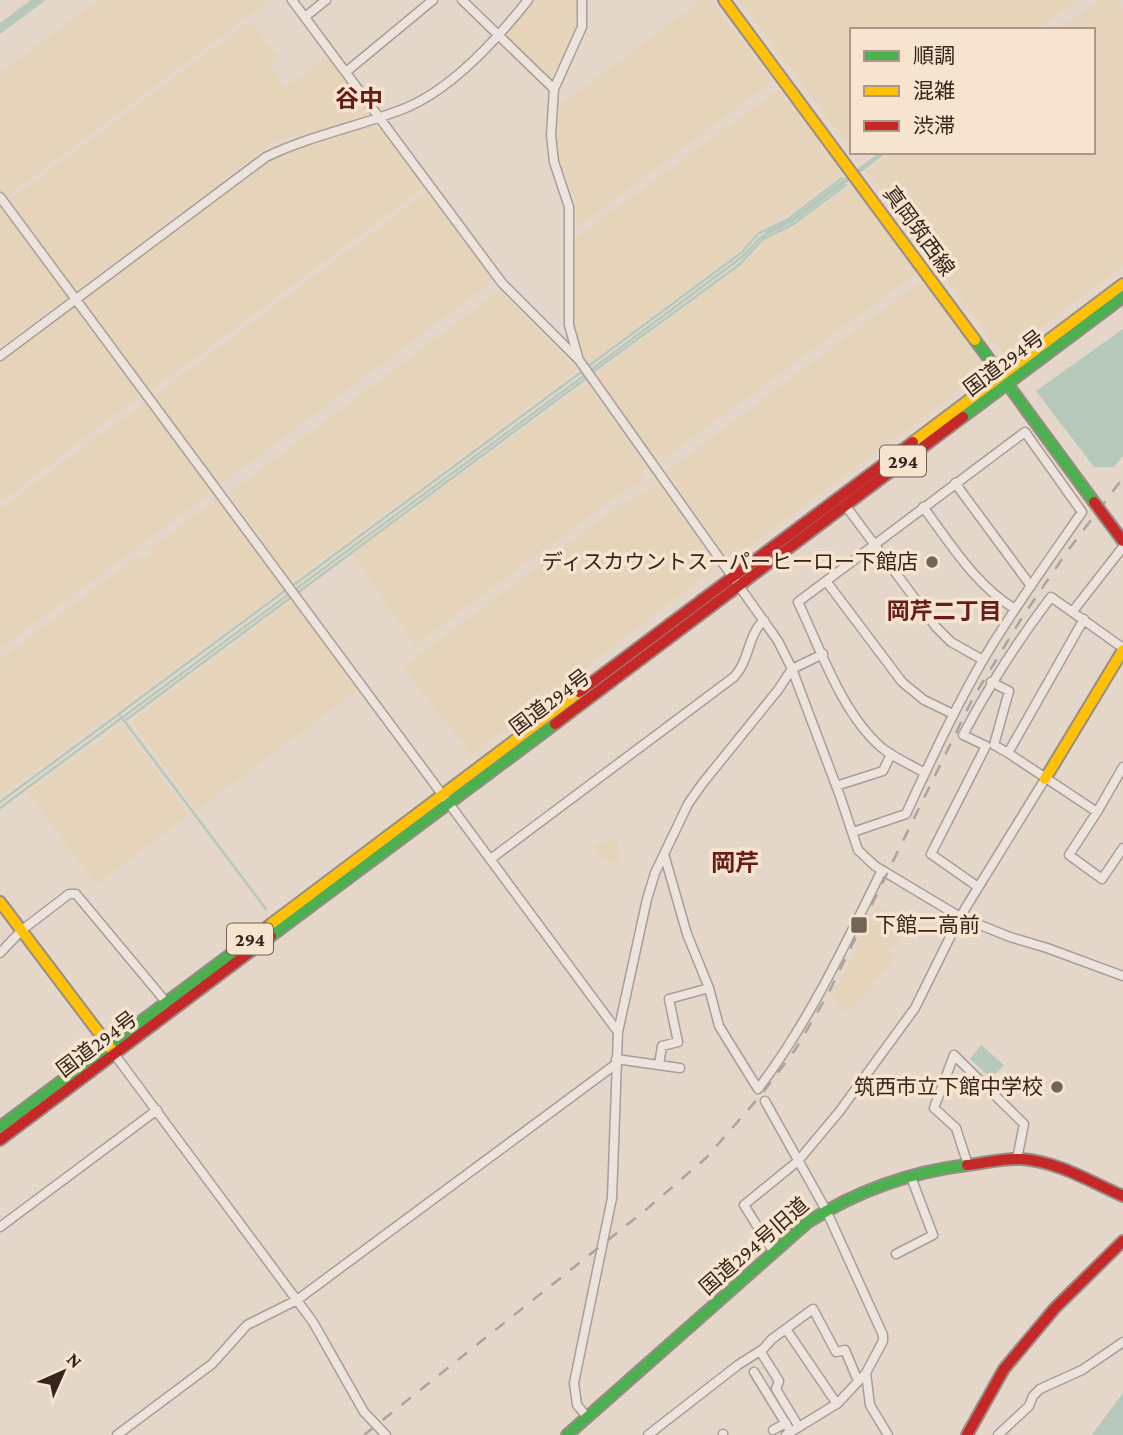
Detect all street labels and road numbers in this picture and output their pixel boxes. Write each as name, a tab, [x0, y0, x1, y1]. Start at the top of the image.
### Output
street label: 真岡筑西線	[878, 181, 960, 281]
street label: 国道294号	[959, 325, 1049, 401]
road number: 294	[880, 446, 926, 476]
street label: 国道294号	[505, 664, 595, 740]
road number: 294	[227, 923, 273, 954]
street label: 国道294号	[52, 1006, 142, 1082]
street label: 国道294号旧道	[695, 1192, 813, 1300]

